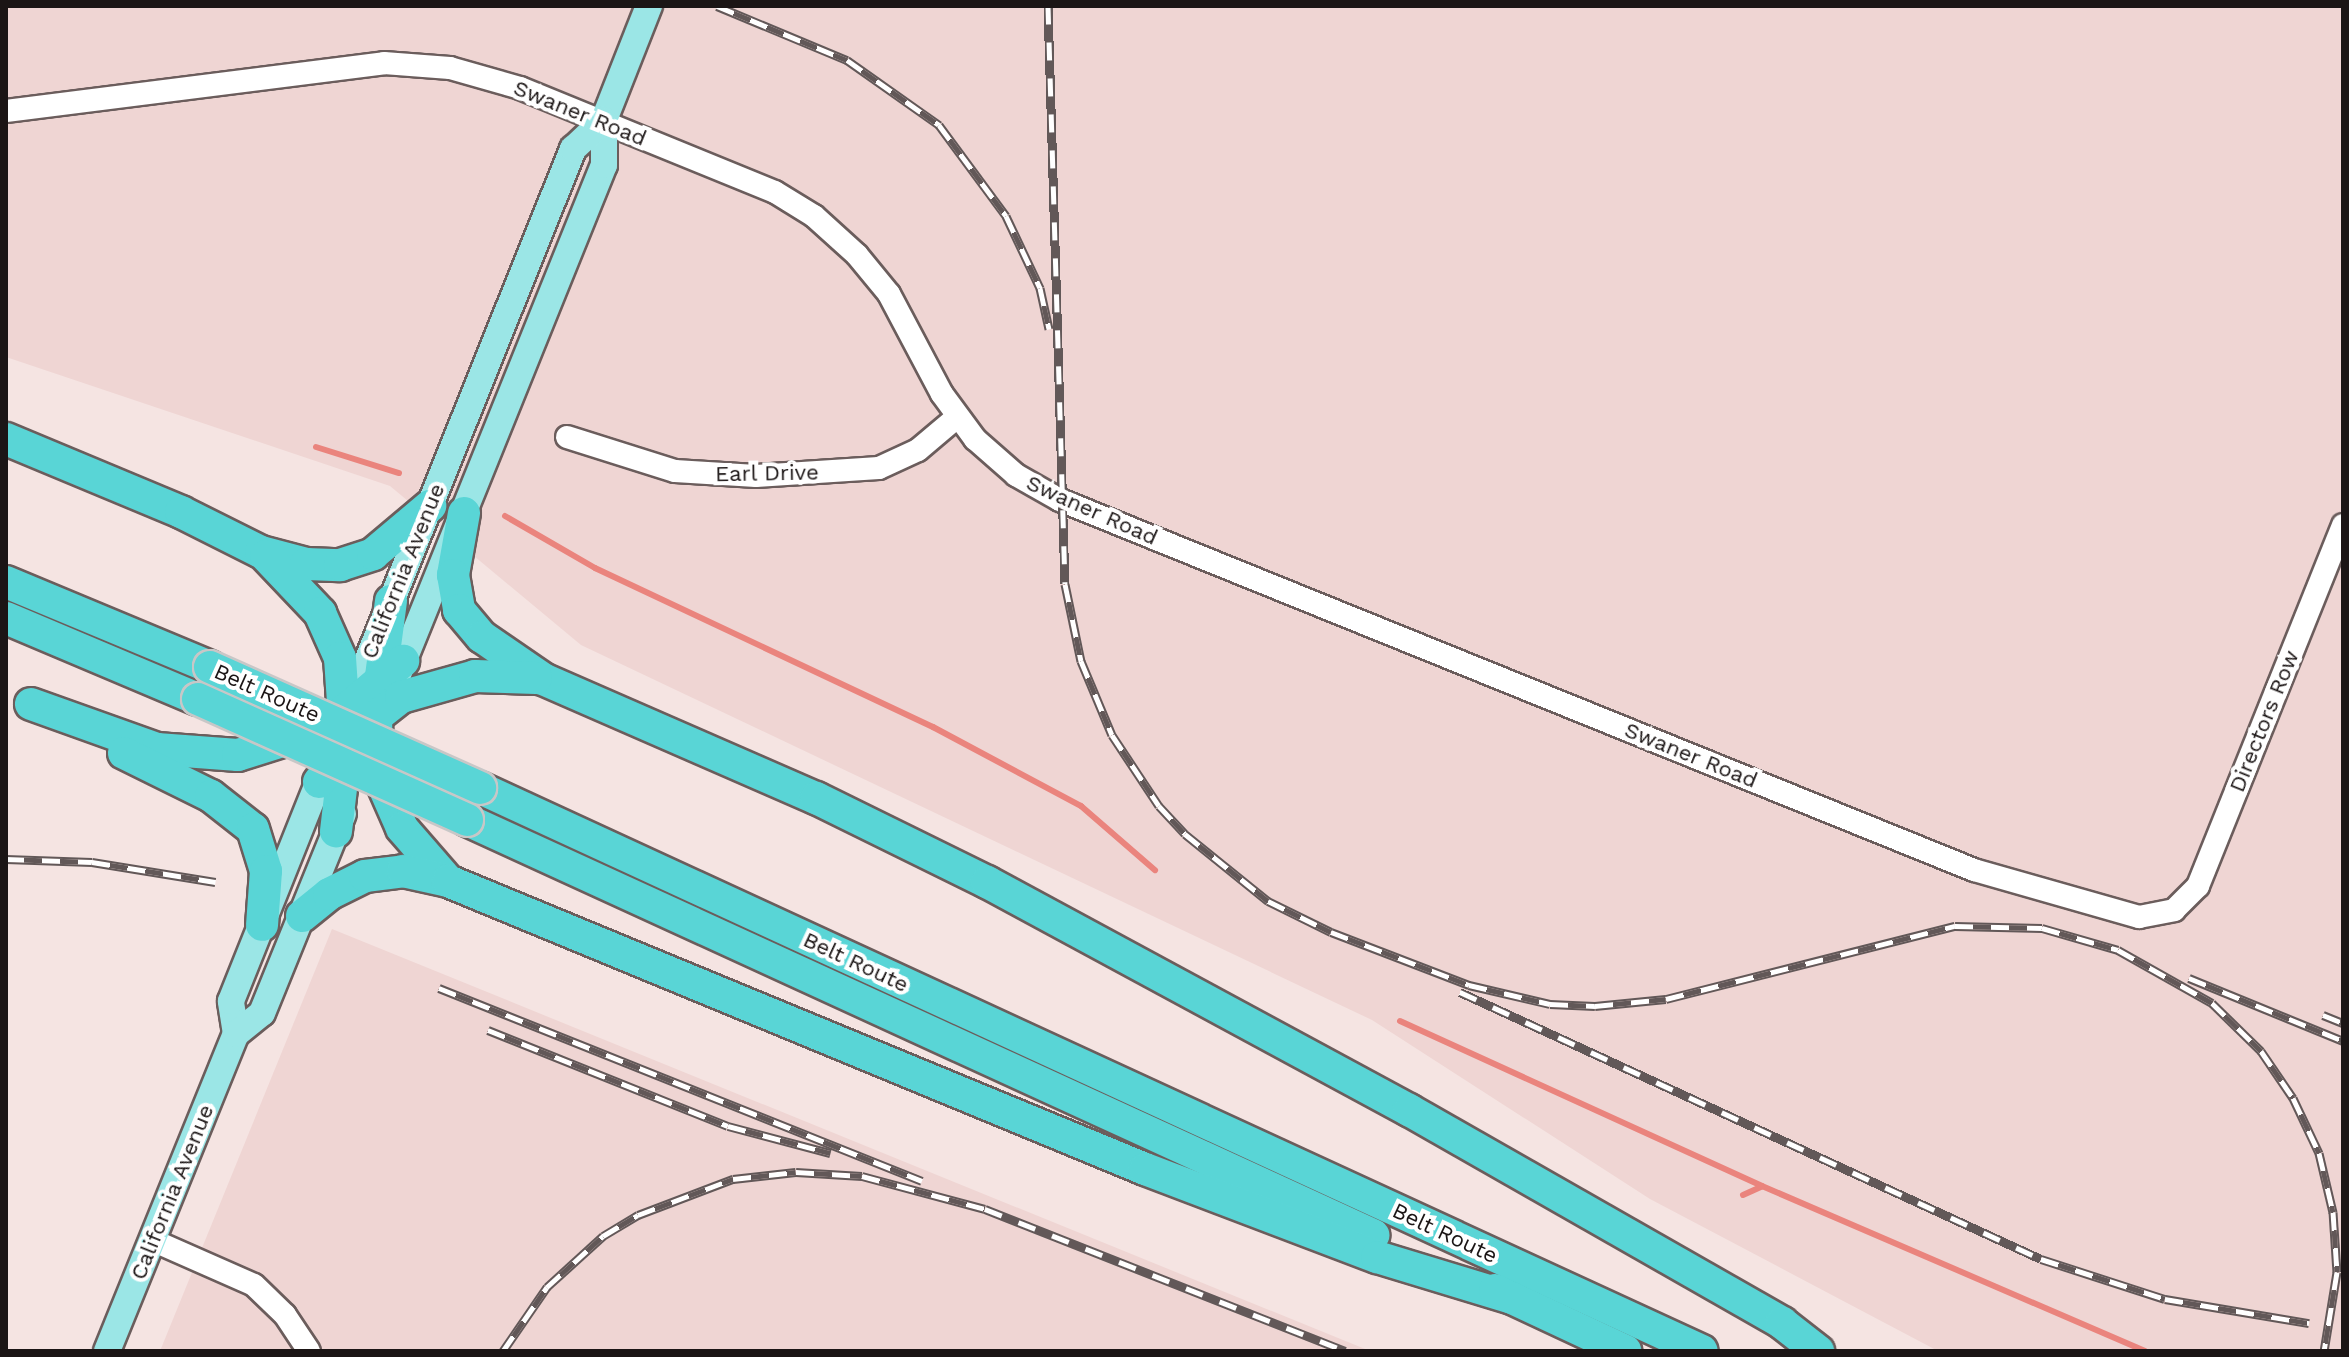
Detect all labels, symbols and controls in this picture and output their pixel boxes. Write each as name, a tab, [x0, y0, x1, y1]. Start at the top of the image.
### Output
street label: Swaner Road	[510, 74, 650, 152]
street label: Earl Drive	[715, 459, 819, 487]
street label: Swaner Road	[1022, 469, 1162, 551]
street label: California Avenue	[356, 479, 450, 663]
street label: Directors Row	[2224, 646, 2304, 796]
street label: Belt Route	[210, 658, 324, 728]
street label: Swaner Road	[1621, 716, 1761, 794]
street label: Belt Route	[799, 926, 913, 998]
street label: California Avenue	[125, 1100, 219, 1284]
street label: Belt Route	[1388, 1197, 1502, 1269]

